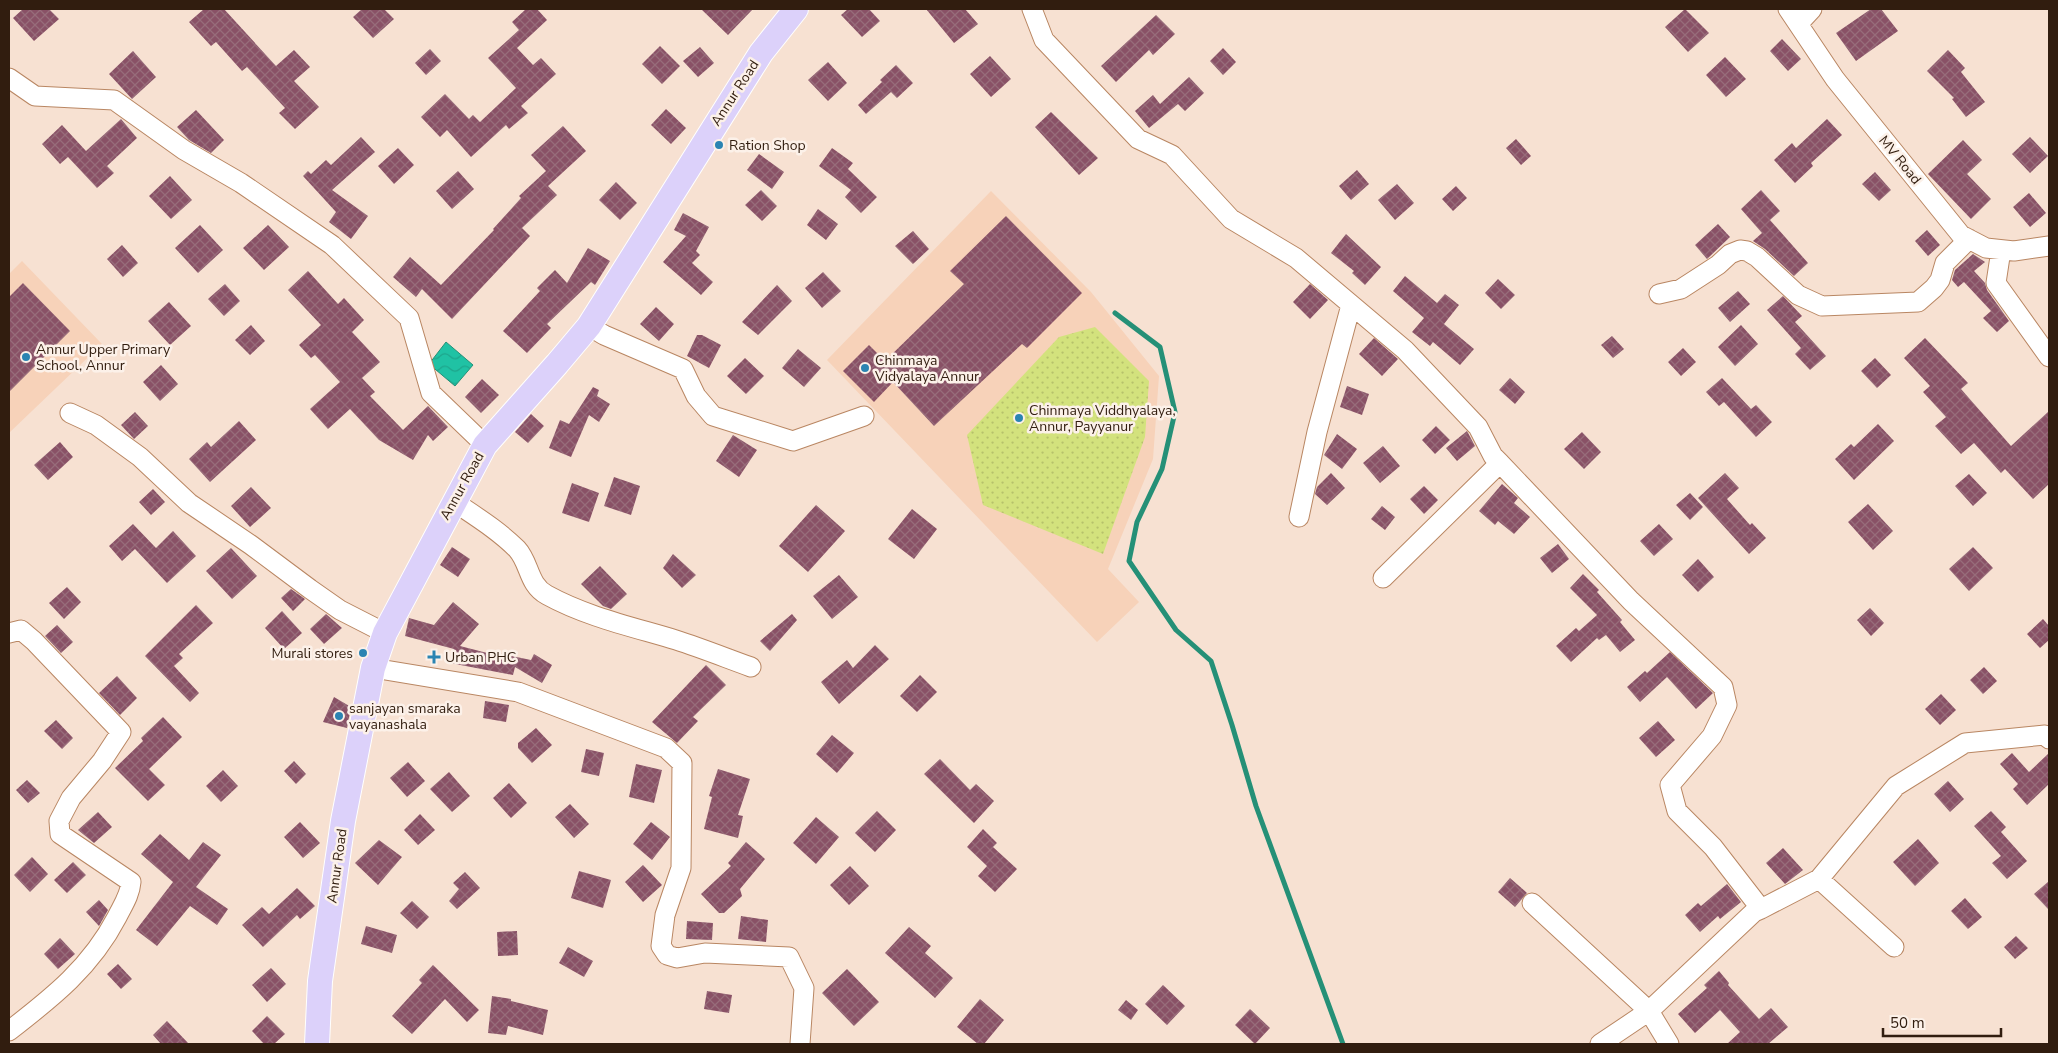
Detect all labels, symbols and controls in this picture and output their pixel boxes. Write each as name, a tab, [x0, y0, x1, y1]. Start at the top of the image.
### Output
street label: Annur Road	[707, 56, 763, 130]
street label: MV Road	[1874, 132, 1926, 188]
place label: Ration Shop	[729, 136, 806, 155]
marker: Ration Shop	[713, 139, 725, 151]
place label: Annur Upper Primary School, Annur	[36, 340, 171, 375]
marker: Annur Upper Primary School, Annur	[20, 351, 32, 363]
place label: Chinmaya Vidyalaya Annur	[874, 351, 979, 386]
marker: Chinmaya Vidyalaya Annur	[859, 362, 871, 374]
place label: Chinmaya Viddhyalaya, Annur, Payyanur	[1029, 401, 1176, 436]
marker: Chinmaya Viddhyalaya, Annur, Payyanur	[1013, 412, 1025, 424]
street label: Annur Road	[435, 449, 489, 523]
place label: Murali stores	[271, 644, 353, 663]
marker: Murali stores	[357, 647, 369, 659]
place label: Urban PHC	[445, 648, 516, 667]
marker: Urban PHC	[427, 650, 441, 664]
place label: sanjayan smaraka vayanashala	[349, 699, 461, 734]
marker: sanjayan smaraka vayanashala	[333, 710, 345, 722]
street label: Annur Road	[322, 827, 352, 905]
scale bar	[1883, 1006, 2000, 1038]
text: 50 m	[1890, 1013, 1925, 1033]

